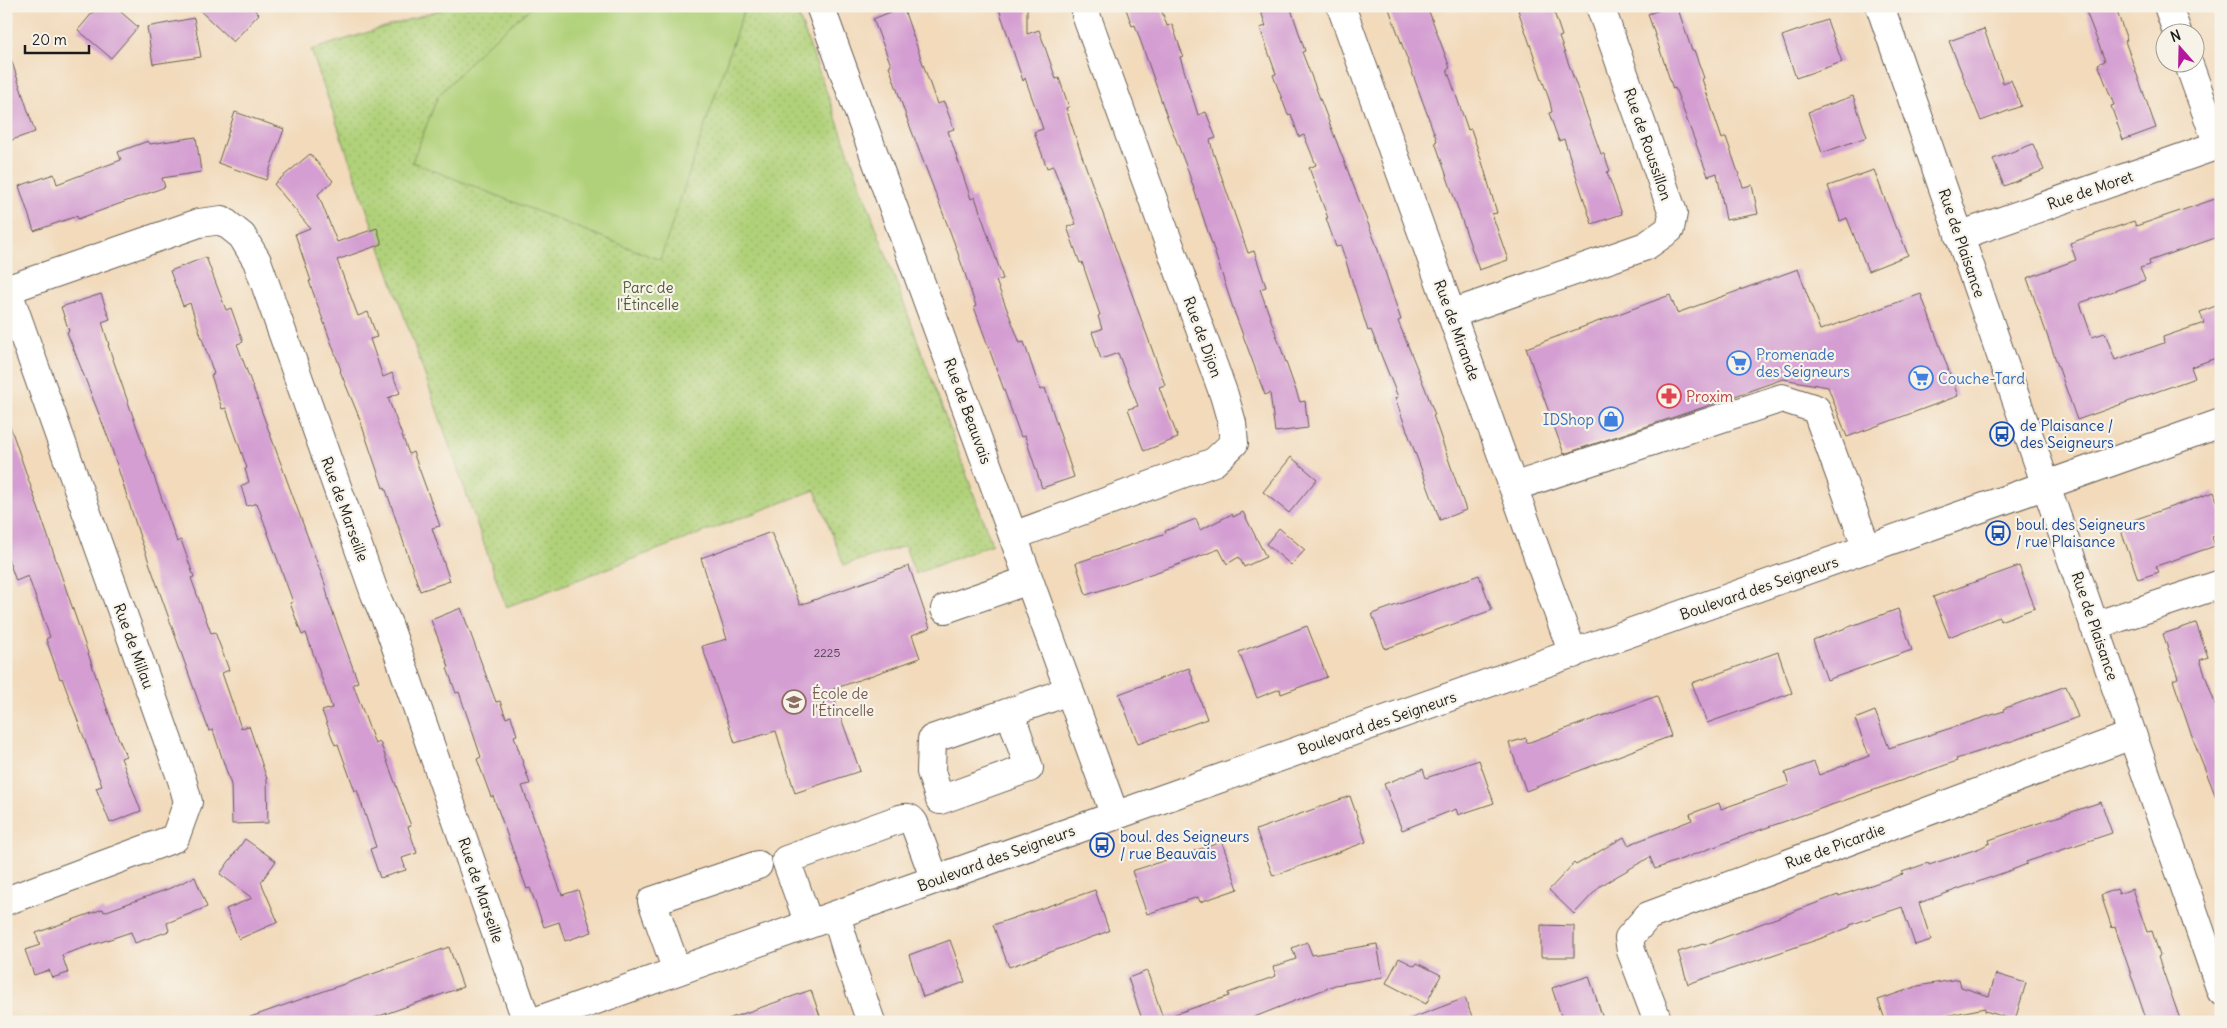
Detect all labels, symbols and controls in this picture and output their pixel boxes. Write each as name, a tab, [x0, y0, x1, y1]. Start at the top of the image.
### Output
scale bar	[25, 22, 89, 54]
north arrow	[2154, 22, 2204, 72]
text: N	[2168, 26, 2183, 46]
text: 20 m	[32, 30, 67, 49]
street label: Rue de Roussillon	[1620, 85, 1676, 203]
street label: Rue de Moret	[2045, 166, 2135, 214]
street label: Rue de Plaisance	[1934, 186, 1990, 300]
street label: Rue de Mirande	[1430, 277, 1484, 383]
park label: Parc de l'Étincelle	[617, 278, 679, 314]
street label: Rue de Dijon	[1180, 294, 1227, 380]
place label: Promenade des Seigneurs	[1756, 345, 1850, 381]
supermarket icon: Promenade des Seigneurs	[1726, 350, 1752, 376]
street label: Rue de Beauvais	[940, 355, 996, 467]
supermarket icon: Couche-Tard	[1908, 365, 1934, 391]
place label: Couche-Tard	[1938, 369, 2025, 388]
pharmacy icon: Proxim	[1656, 383, 1682, 409]
place label: Proxim	[1686, 387, 1733, 406]
shop icon: IDShop	[1598, 406, 1624, 432]
place label: IDShop	[1543, 410, 1594, 429]
place label: de Plaisance / des Seigneurs	[2020, 416, 2114, 452]
bus stop icon: de Plaisance / des Seigneurs	[1989, 421, 2015, 447]
street label: Rue de Marseille	[317, 454, 373, 564]
place label: boul. des Seigneurs / rue Plaisance	[2016, 515, 2146, 551]
bus stop icon: boul. des Seigneurs / rue Plaisance	[1985, 520, 2011, 546]
street label: Boulevard des Seigneurs	[1677, 552, 1841, 624]
street label: Rue de Plaisance	[2067, 569, 2123, 683]
street label: Rue de Millau	[110, 601, 158, 692]
house number: 2225	[814, 645, 840, 660]
place label: École de l'Étincelle	[812, 684, 874, 720]
street label: Boulevard des Seigneurs	[1295, 687, 1459, 759]
school or university icon: École de l'Étincelle	[781, 689, 807, 715]
street label: Rue de Picardie	[1782, 819, 1888, 873]
street label: Boulevard des Seigneurs	[915, 821, 1078, 895]
place label: boul. des Seigneurs / rue Beauvais	[1120, 827, 1250, 863]
bus stop icon: boul. des Seigneurs / rue Beauvais	[1089, 832, 1115, 858]
street label: Rue de Marseille	[454, 835, 508, 945]

